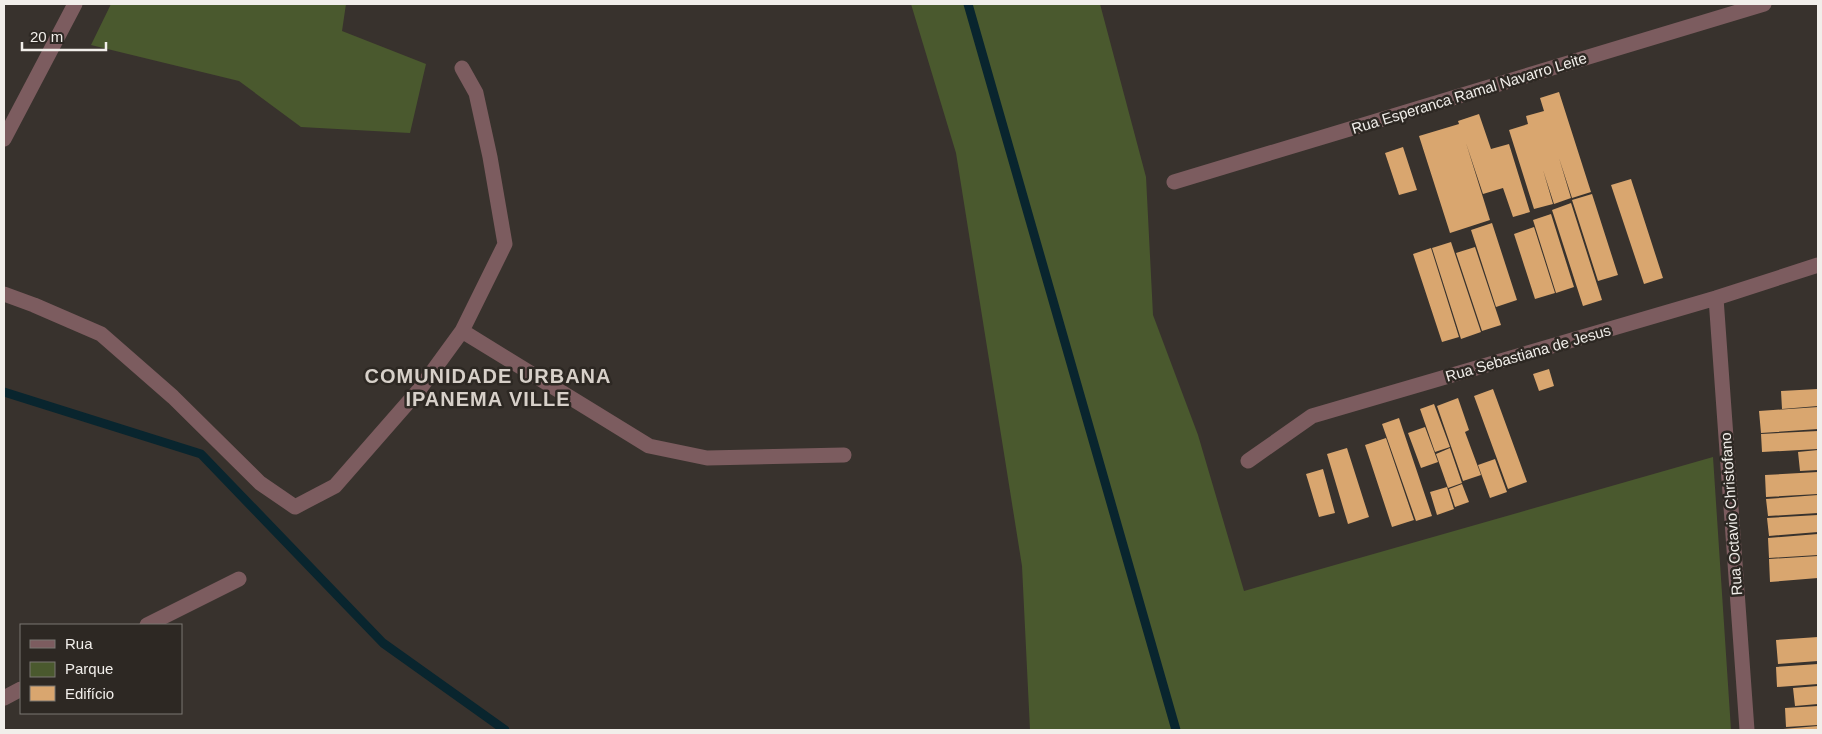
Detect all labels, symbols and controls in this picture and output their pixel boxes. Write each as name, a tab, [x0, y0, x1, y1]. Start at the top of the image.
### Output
scale bar	[22, 20, 106, 52]
text: 20 m	[30, 28, 63, 45]
street label: Rua Esperanca Ramal Navarro Leite	[1349, 49, 1589, 137]
street label: Rua Sebastiana de Jesus	[1443, 321, 1613, 385]
district label: COMUNIDADE URBANA IPANEMA VILLE	[365, 365, 612, 410]
street label: Rua Octavio Christofano	[1717, 432, 1745, 596]
legend	[20, 624, 182, 714]
text: Rua	[65, 635, 93, 652]
text: Parque	[65, 660, 113, 677]
text: Edifício	[65, 685, 114, 702]

